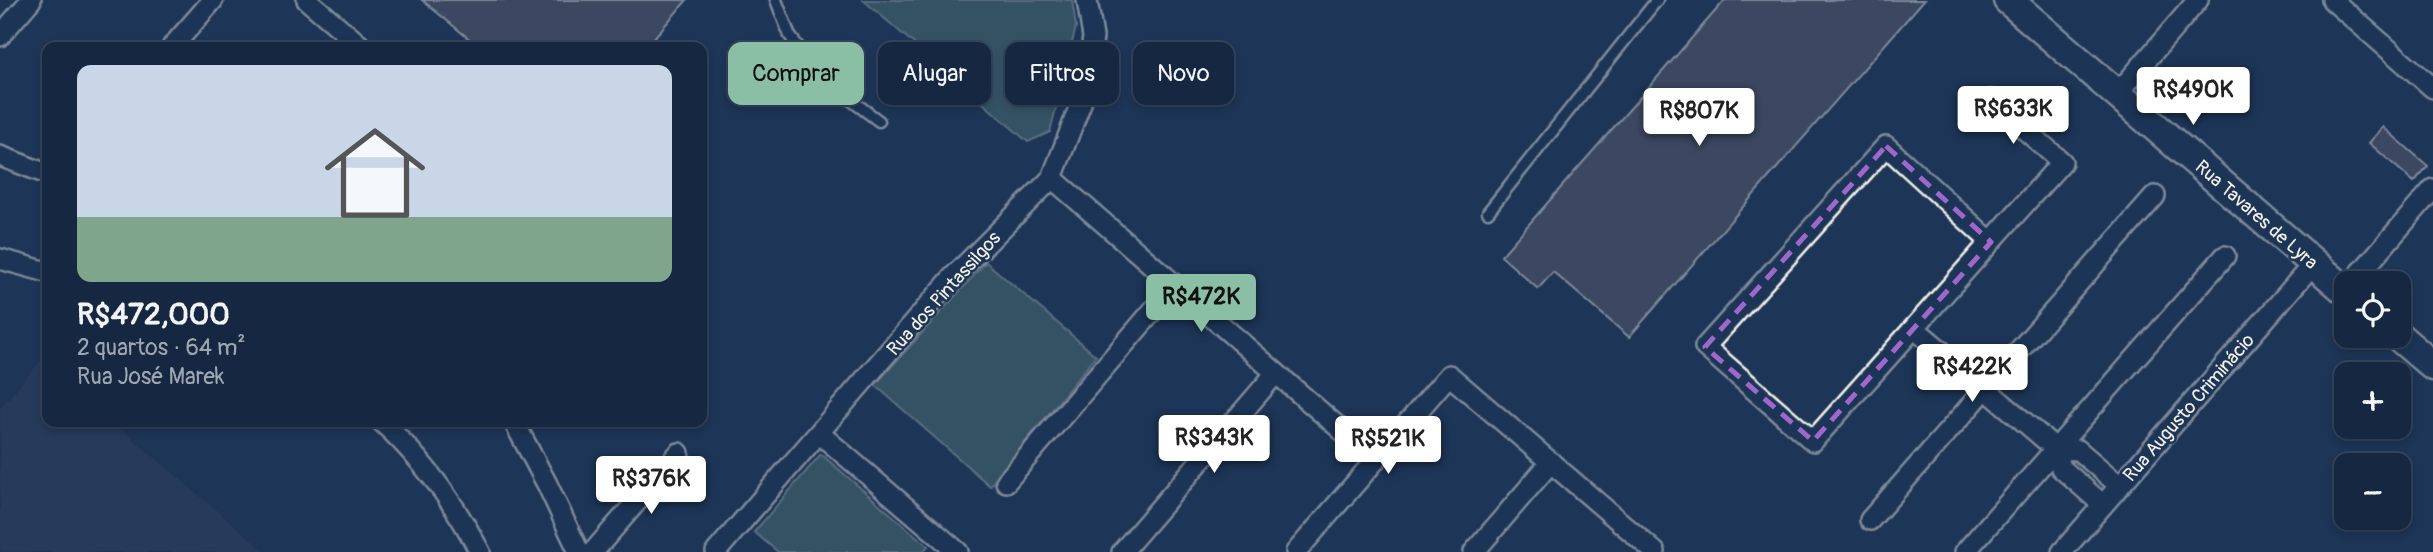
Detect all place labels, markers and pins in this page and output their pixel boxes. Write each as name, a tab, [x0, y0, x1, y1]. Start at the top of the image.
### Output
pin: R$490K	[2136, 68, 2250, 127]
pin: R$633K	[1956, 86, 2070, 146]
pin: R$807K	[1642, 88, 1756, 148]
pin: R$472K	[1144, 274, 1258, 334]
pin: R$422K	[1915, 344, 2029, 404]
pin: R$343K	[1157, 416, 1271, 475]
pin: R$521K	[1331, 416, 1445, 476]
pin: R$376K	[594, 456, 708, 516]

